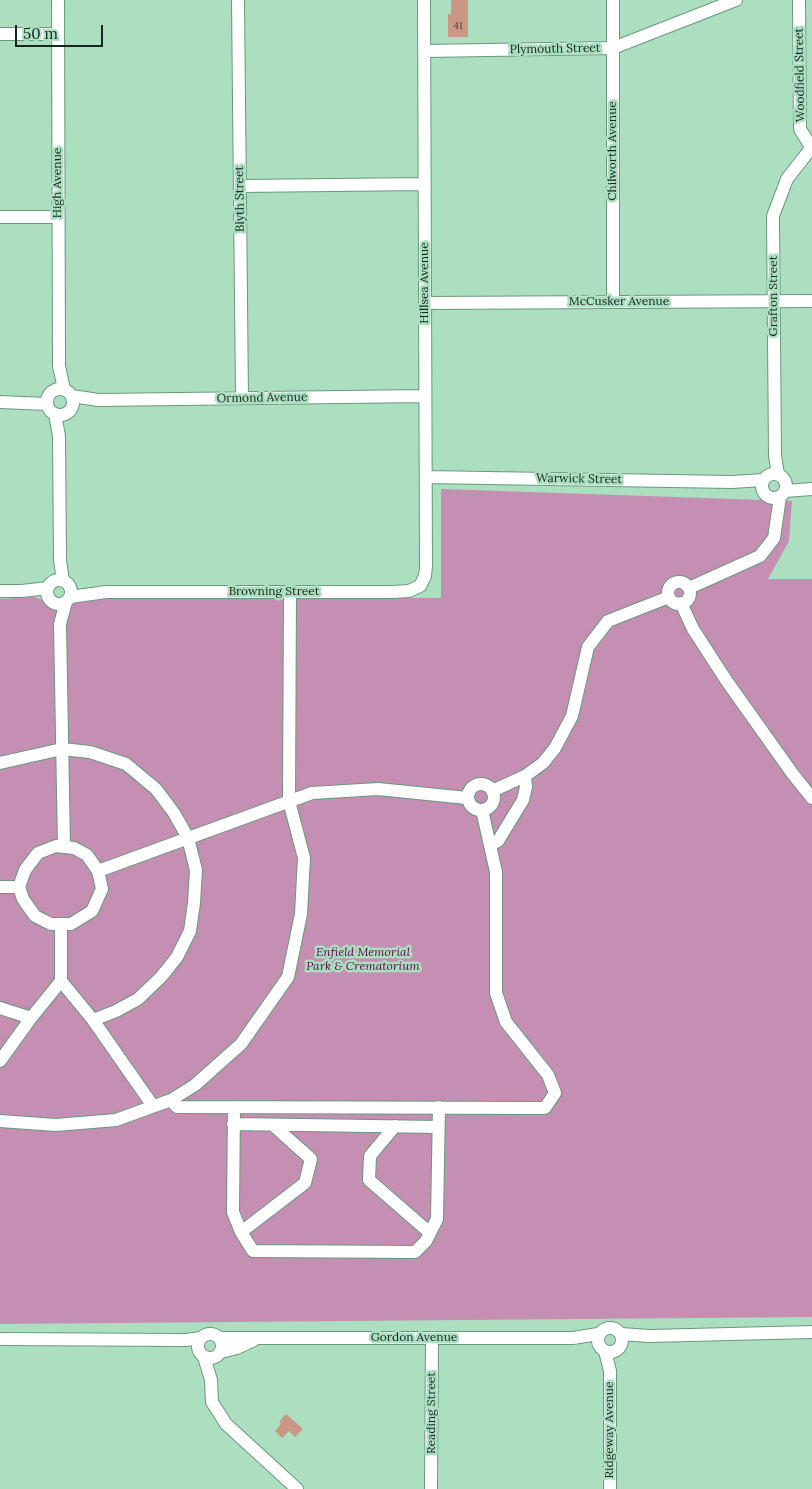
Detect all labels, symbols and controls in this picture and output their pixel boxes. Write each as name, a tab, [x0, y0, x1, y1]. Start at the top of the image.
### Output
scale bar	[18, 15, 105, 47]
house number: 41	[453, 20, 463, 32]
text: 50 m	[23, 24, 58, 43]
street label: Woodfield Street	[792, 28, 808, 122]
street label: Plymouth Street	[510, 41, 600, 57]
street label: Chilworth Avenue	[606, 101, 620, 201]
street label: High Avenue	[51, 148, 65, 218]
street label: Blyth Street	[232, 166, 248, 232]
street label: Hillsea Avenue	[418, 242, 432, 324]
street label: Grafton Street	[767, 256, 781, 336]
street label: McCusker Avenue	[569, 295, 669, 309]
street label: Ormond Avenue	[216, 390, 308, 406]
street label: Warwick Street	[536, 471, 622, 487]
street label: Browning Street	[229, 585, 319, 599]
park label: Enfield Memorial Park & Crematorium	[306, 946, 420, 974]
street label: Gordon Avenue	[371, 1331, 457, 1345]
street label: Reading Street	[425, 1372, 439, 1454]
street label: Ridgeway Avenue	[603, 1382, 617, 1478]

